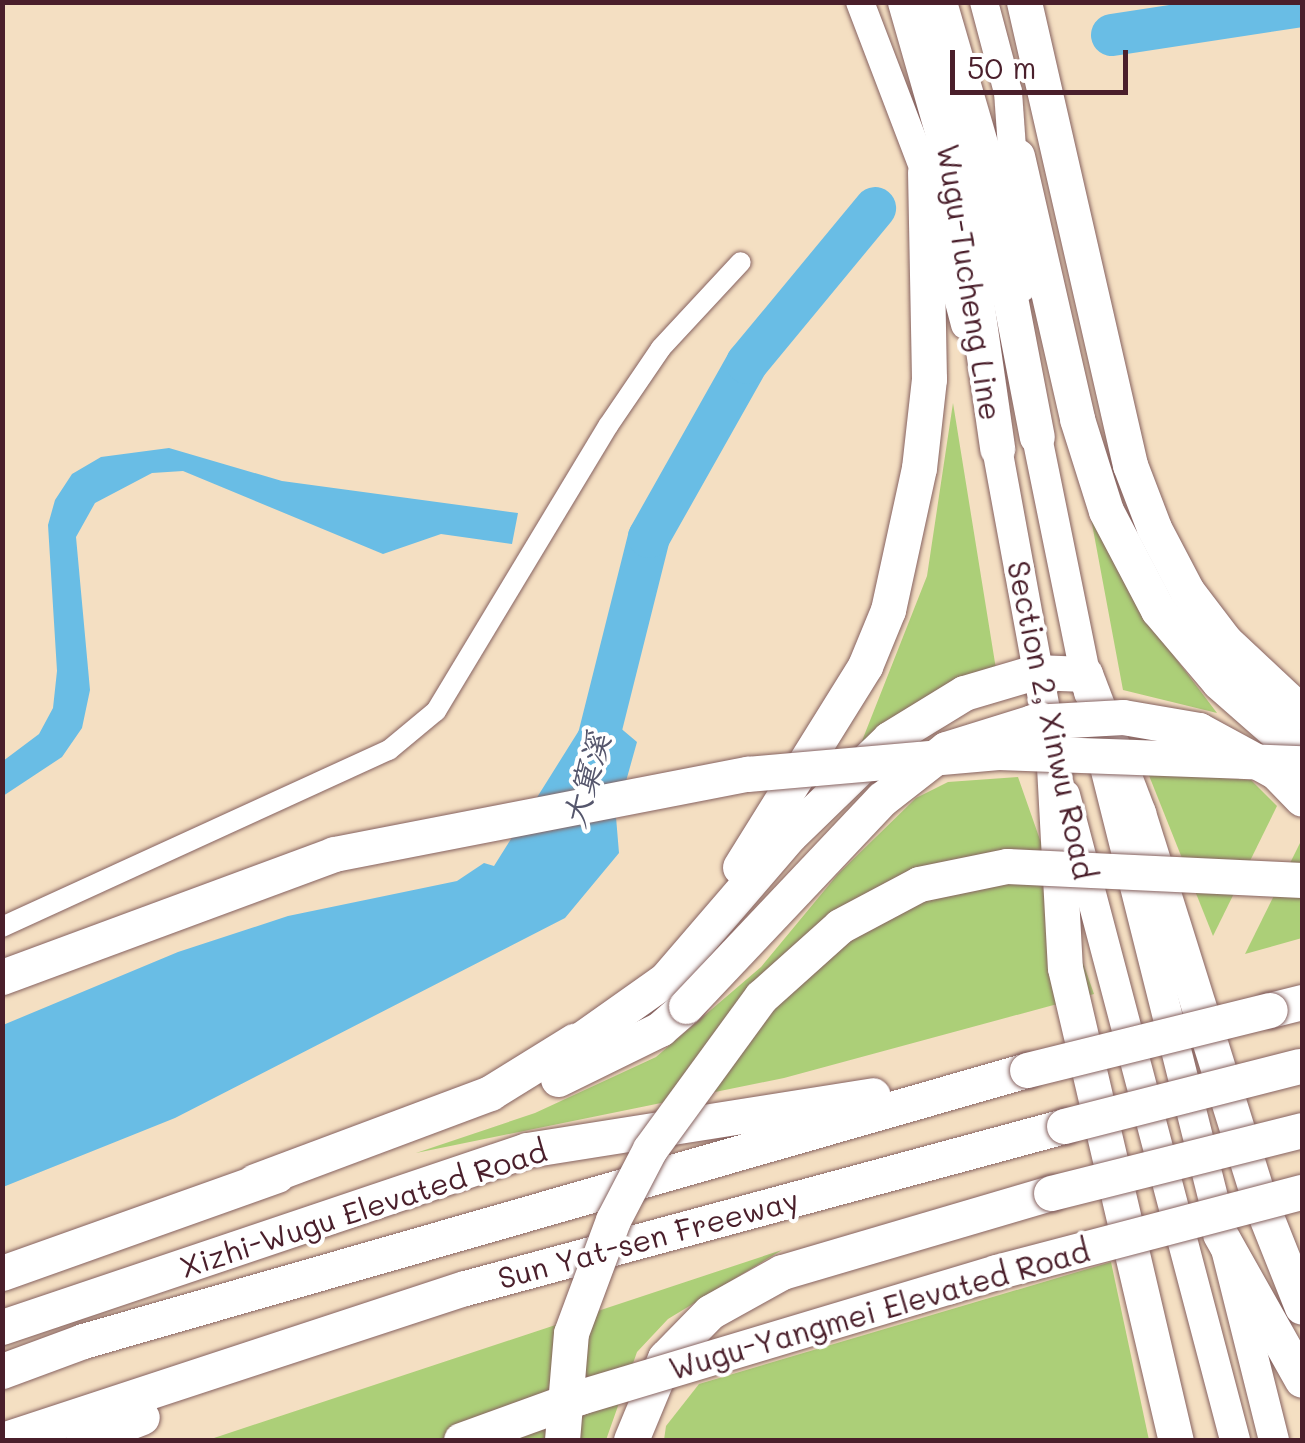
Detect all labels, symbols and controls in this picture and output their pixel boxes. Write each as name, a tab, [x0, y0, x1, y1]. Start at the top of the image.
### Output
scale bar	[955, 30, 1132, 92]
text: 50 m	[967, 47, 1037, 87]
street label: Wugu-Tucheng Line	[930, 141, 1010, 423]
street label: Section 2, Xinwu Road	[1001, 558, 1103, 882]
water label: 大窠溪	[553, 729, 617, 831]
street label: Xizhi-Wugu Elevated Road	[175, 1132, 551, 1284]
street label: Sun Yat-sen Freeway	[494, 1181, 802, 1295]
street label: Wugu-Yangmei Elevated Road	[665, 1232, 1093, 1386]

